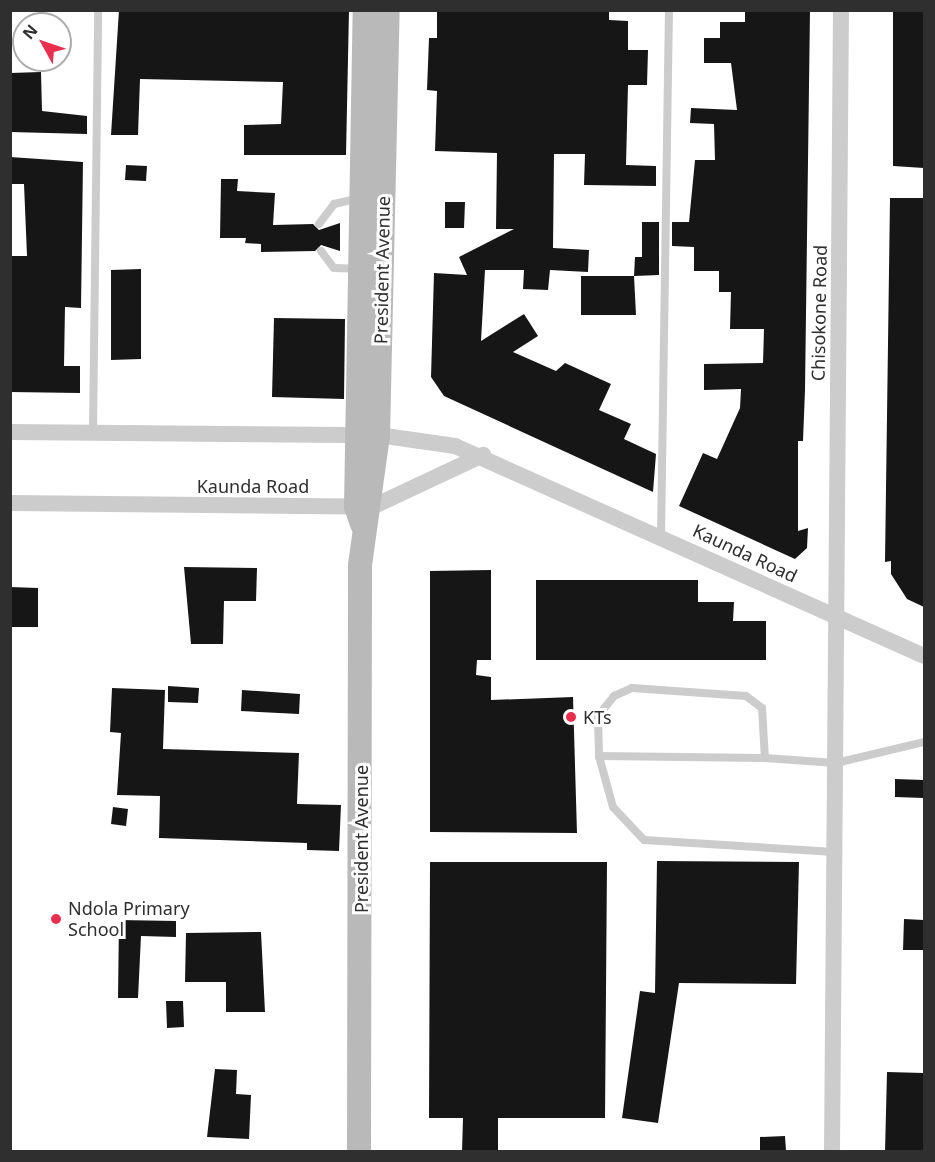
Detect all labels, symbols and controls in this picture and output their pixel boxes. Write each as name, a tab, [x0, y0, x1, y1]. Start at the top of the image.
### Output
north arrow	[12, 12, 72, 72]
text: N	[17, 20, 42, 44]
street label: President Avenue	[370, 196, 394, 344]
street label: Chisokone Road	[807, 245, 831, 381]
street label: Kaunda Road	[197, 475, 309, 497]
street label: Kaunda Road	[689, 519, 801, 587]
place label: KTs	[583, 706, 612, 728]
marker: KTs	[564, 710, 578, 724]
street label: President Avenue	[350, 765, 372, 913]
place label: Ndola Primary School	[68, 898, 190, 940]
marker: Ndola Primary School	[49, 912, 63, 926]

